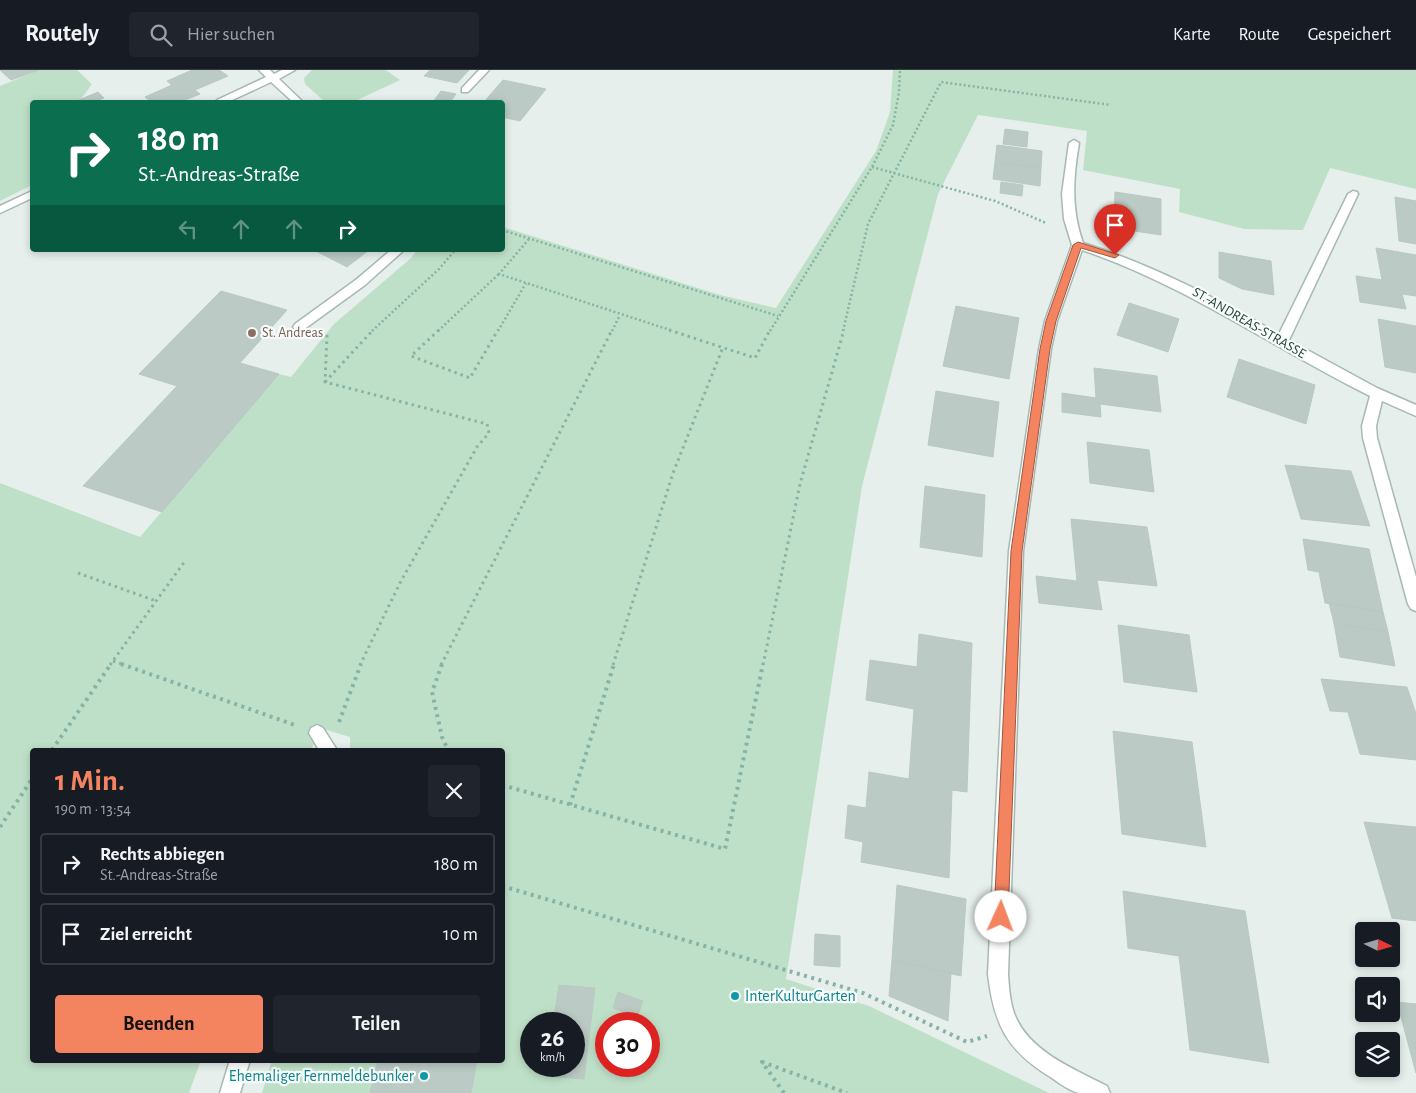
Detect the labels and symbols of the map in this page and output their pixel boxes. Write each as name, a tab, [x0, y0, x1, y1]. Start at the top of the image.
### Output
pin	[1094, 204, 1136, 255]
street label: ST.-ANDREAS-STRASSE	[1190, 285, 1308, 361]
place label: St. Andreas	[262, 326, 323, 340]
marker: St. Andreas	[246, 327, 258, 339]
position arrow	[974, 890, 1026, 942]
north arrow	[1355, 922, 1400, 968]
place label: InterKulturGarten	[745, 988, 856, 1004]
marker: InterKulturGarten	[729, 990, 741, 1002]
speed limit sign: 30	[595, 1012, 660, 1077]
place label: Ehemaliger Fernmeldebunker	[229, 1068, 415, 1084]
marker: Ehemaliger Fernmeldebunker	[418, 1070, 430, 1082]

